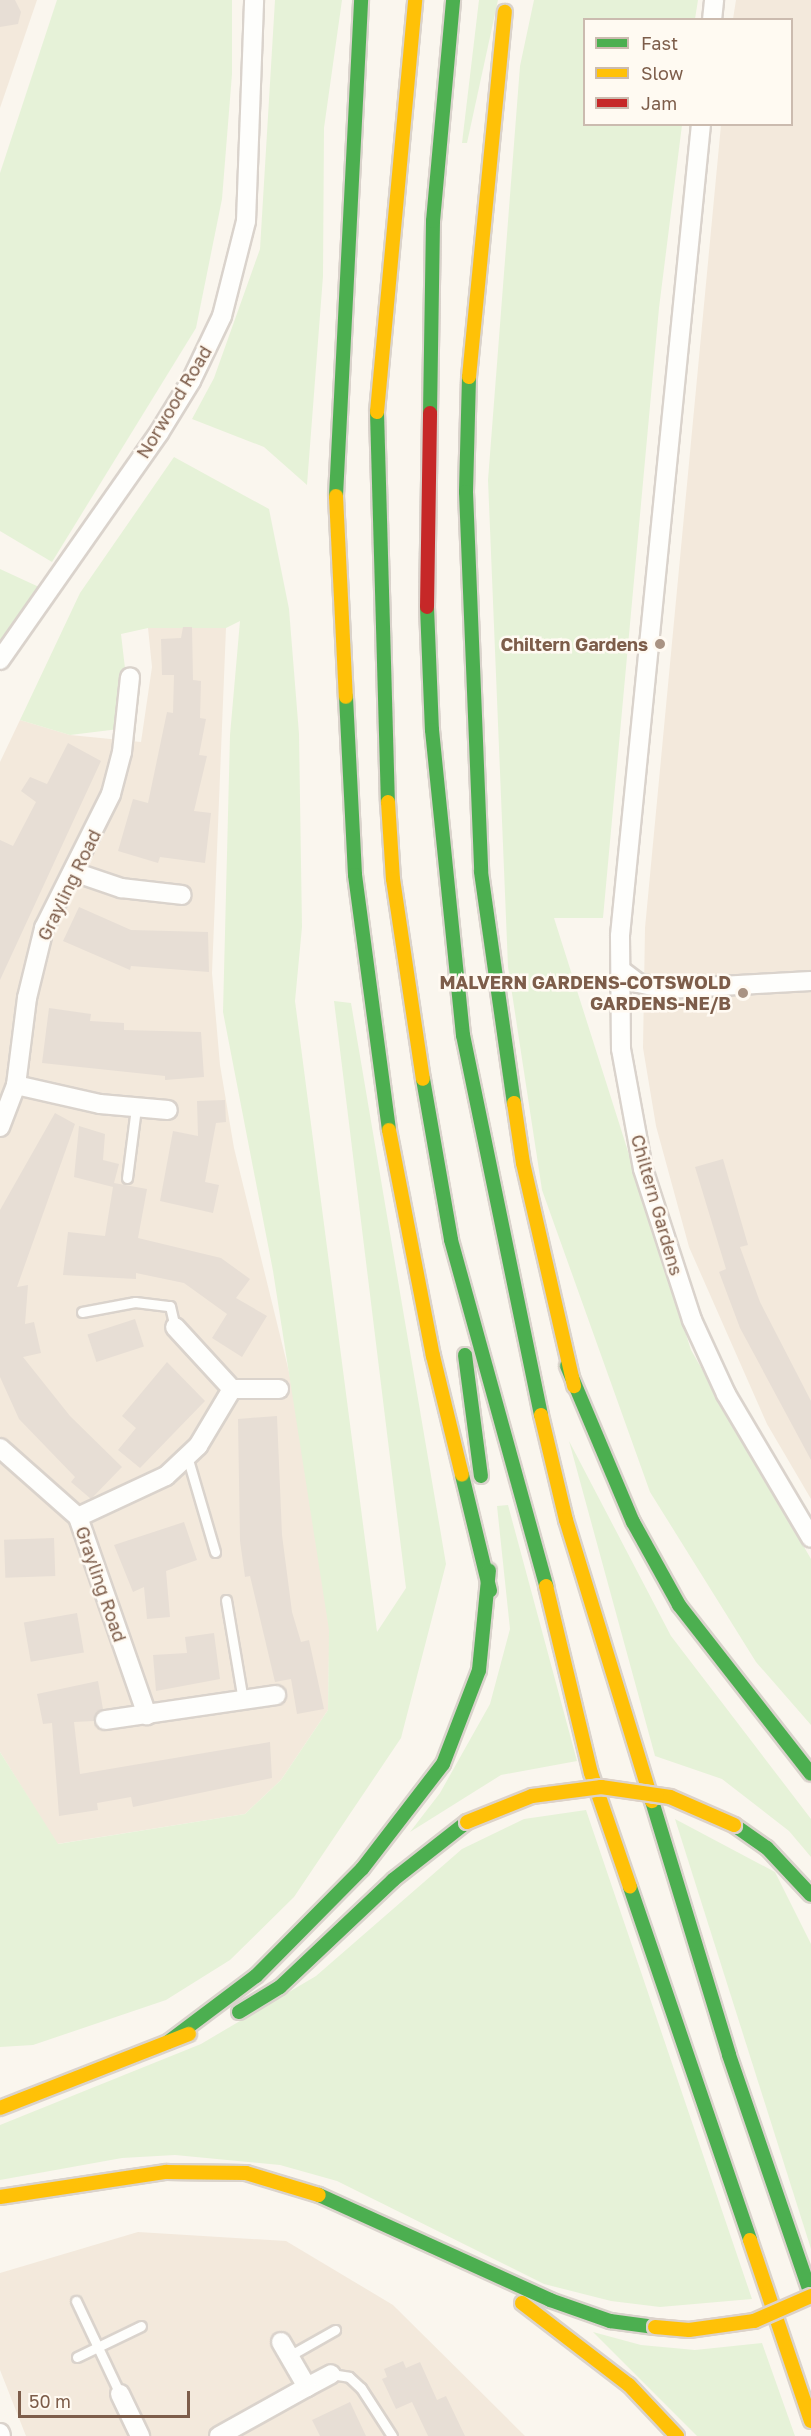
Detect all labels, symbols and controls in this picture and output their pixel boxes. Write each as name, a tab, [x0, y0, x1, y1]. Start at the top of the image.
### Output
legend	[583, 18, 793, 126]
text: Fast	[641, 32, 678, 54]
text: Slow	[641, 62, 683, 84]
text: Jam	[641, 92, 677, 114]
street label: Norwood Road	[132, 342, 216, 462]
place label: Chiltern Gardens	[500, 633, 648, 655]
marker: Chiltern Gardens	[653, 637, 667, 651]
street label: Grayling Road	[33, 826, 105, 944]
place label: MALVERN GARDENS-COTSWOLD GARDENS-NE/B	[439, 972, 731, 1014]
marker: MALVERN GARDENS-COTSWOLD GARDENS-NE/B	[736, 986, 750, 1000]
street label: Chiltern Gardens	[627, 1132, 687, 1278]
street label: Grayling Road	[71, 1523, 131, 1645]
scale bar	[21, 2379, 194, 2417]
text: 50 m	[29, 2390, 71, 2412]

